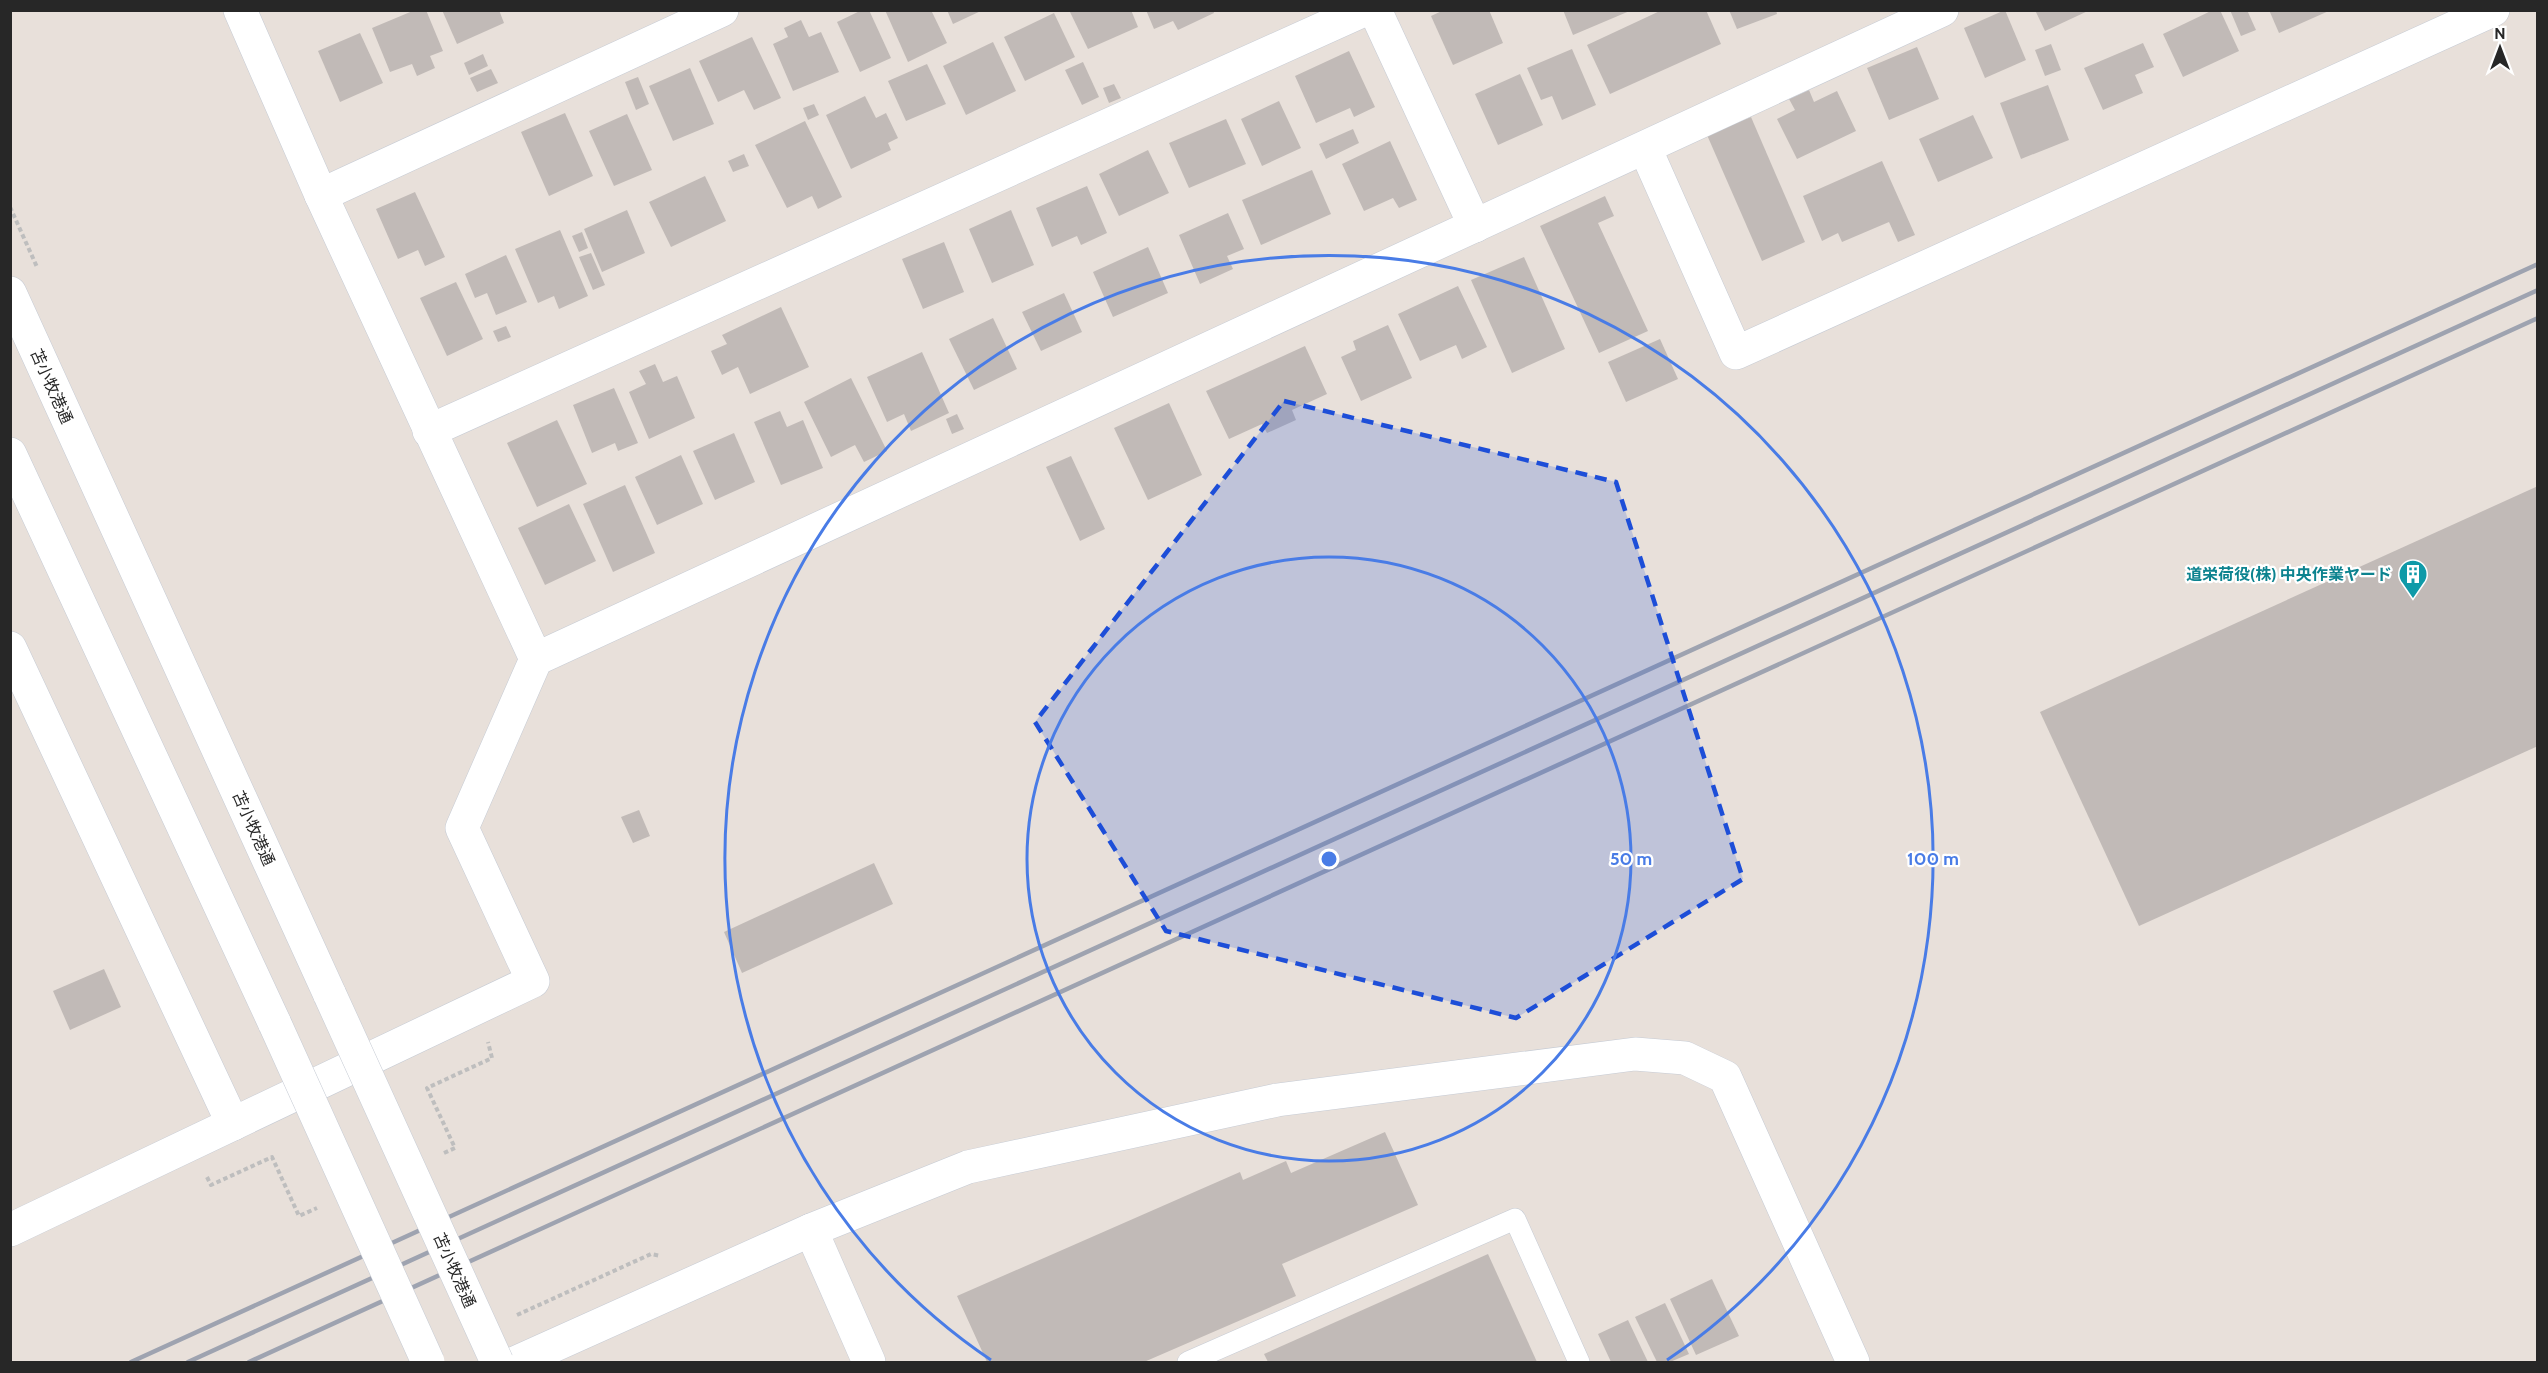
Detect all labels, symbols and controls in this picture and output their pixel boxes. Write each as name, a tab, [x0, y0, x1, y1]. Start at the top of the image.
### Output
north arrow	[2470, 18, 2530, 78]
text: N	[2494, 24, 2506, 43]
street label: 苫小牧港通	[27, 346, 76, 427]
building icon: 道栄荷役(株) 中央作業ヤード	[2397, 558, 2429, 600]
place label: 道栄荷役(株) 中央作業ヤード	[2186, 565, 2392, 584]
street label: 苫小牧港通	[229, 788, 278, 869]
text: 50 m	[1610, 848, 1652, 870]
text: 100 m	[1907, 848, 1959, 870]
centre of rings	[1319, 849, 1339, 869]
street label: 苫小牧港通	[430, 1230, 479, 1311]

